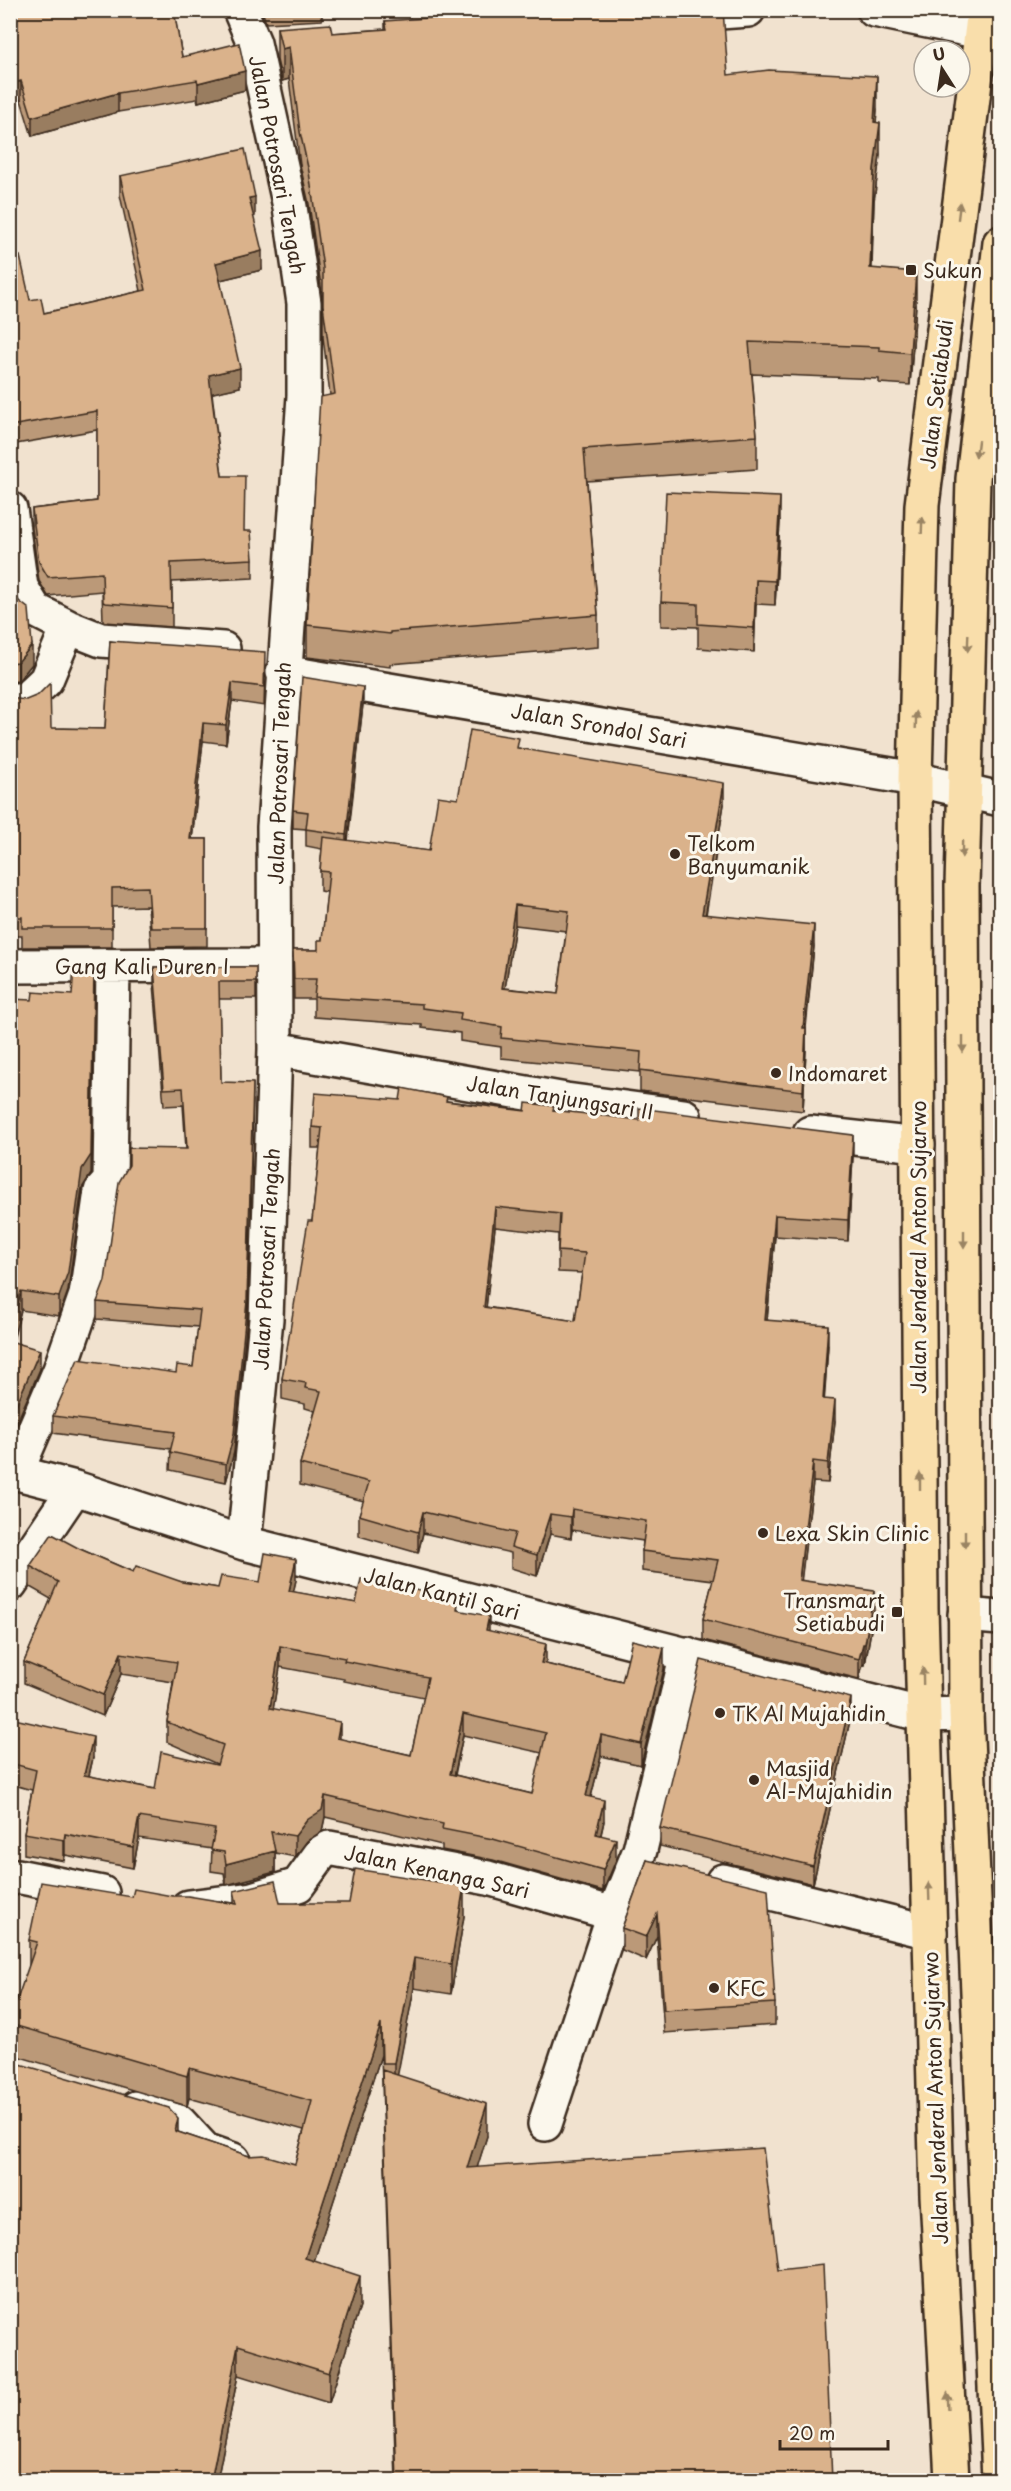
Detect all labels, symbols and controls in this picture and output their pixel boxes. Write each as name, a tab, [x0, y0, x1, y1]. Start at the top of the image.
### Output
north arrow	[912, 39, 972, 99]
text: U	[930, 40, 947, 66]
street label: Jalan Potrosari Tengah	[242, 53, 314, 277]
one-way arrow	[954, 201, 963, 220]
place label: Sukun	[923, 255, 982, 285]
marker: Sukun	[904, 263, 918, 277]
street label: Jalan Setiabudi	[912, 317, 960, 471]
one-way arrow	[972, 439, 981, 458]
one-way arrow	[917, 516, 926, 535]
one-way arrow	[963, 634, 972, 653]
street label: Jalan Potrosari Tengah	[260, 661, 298, 885]
street label: Jalan Srondol Sari	[509, 695, 689, 755]
one-way arrow	[912, 711, 921, 730]
place label: Telkom Banyumanik	[687, 828, 810, 881]
one-way arrow	[957, 839, 967, 858]
marker: Telkom Banyumanik	[668, 847, 682, 861]
street label: Gang Kali Duren I	[55, 951, 229, 981]
one-way arrow	[958, 1034, 968, 1053]
place label: Indomaret	[788, 1058, 887, 1088]
marker: Indomaret	[769, 1066, 783, 1080]
street label: Jalan Tanjungsari II	[464, 1067, 656, 1127]
street label: Jalan Jenderal Anton Sujarwo	[903, 1100, 933, 1394]
street label: Jalan Potrosari Tengah	[245, 1147, 287, 1371]
one-way arrow	[959, 1229, 968, 1248]
one-way arrow	[915, 1471, 925, 1490]
place label: Lexa Skin Clinic	[775, 1518, 929, 1548]
marker: Lexa Skin Clinic	[756, 1526, 770, 1540]
one-way arrow	[960, 1529, 970, 1548]
street label: Jalan Kantil Sari	[361, 1559, 523, 1627]
place label: Transmart Setiabudi	[783, 1585, 885, 1638]
marker: Transmart Setiabudi	[890, 1605, 904, 1619]
one-way arrow	[918, 1666, 928, 1685]
place label: TK Al Mujahidin	[732, 1698, 886, 1728]
marker: TK Al Mujahidin	[713, 1706, 727, 1720]
place label: Masjid Al-Mujahidin	[766, 1753, 892, 1806]
marker: Masjid Al-Mujahidin	[747, 1773, 761, 1787]
street label: Jalan Kenanga Sari	[342, 1837, 532, 1905]
one-way arrow	[924, 1882, 934, 1901]
street label: Jalan Jenderal Anton Sujarwo	[915, 1951, 955, 2245]
place label: KFC	[726, 1973, 766, 2003]
marker: KFC	[707, 1981, 721, 1995]
one-way arrow	[943, 2392, 952, 2411]
scale bar	[780, 2413, 888, 2451]
text: 20 m	[789, 2419, 835, 2446]

